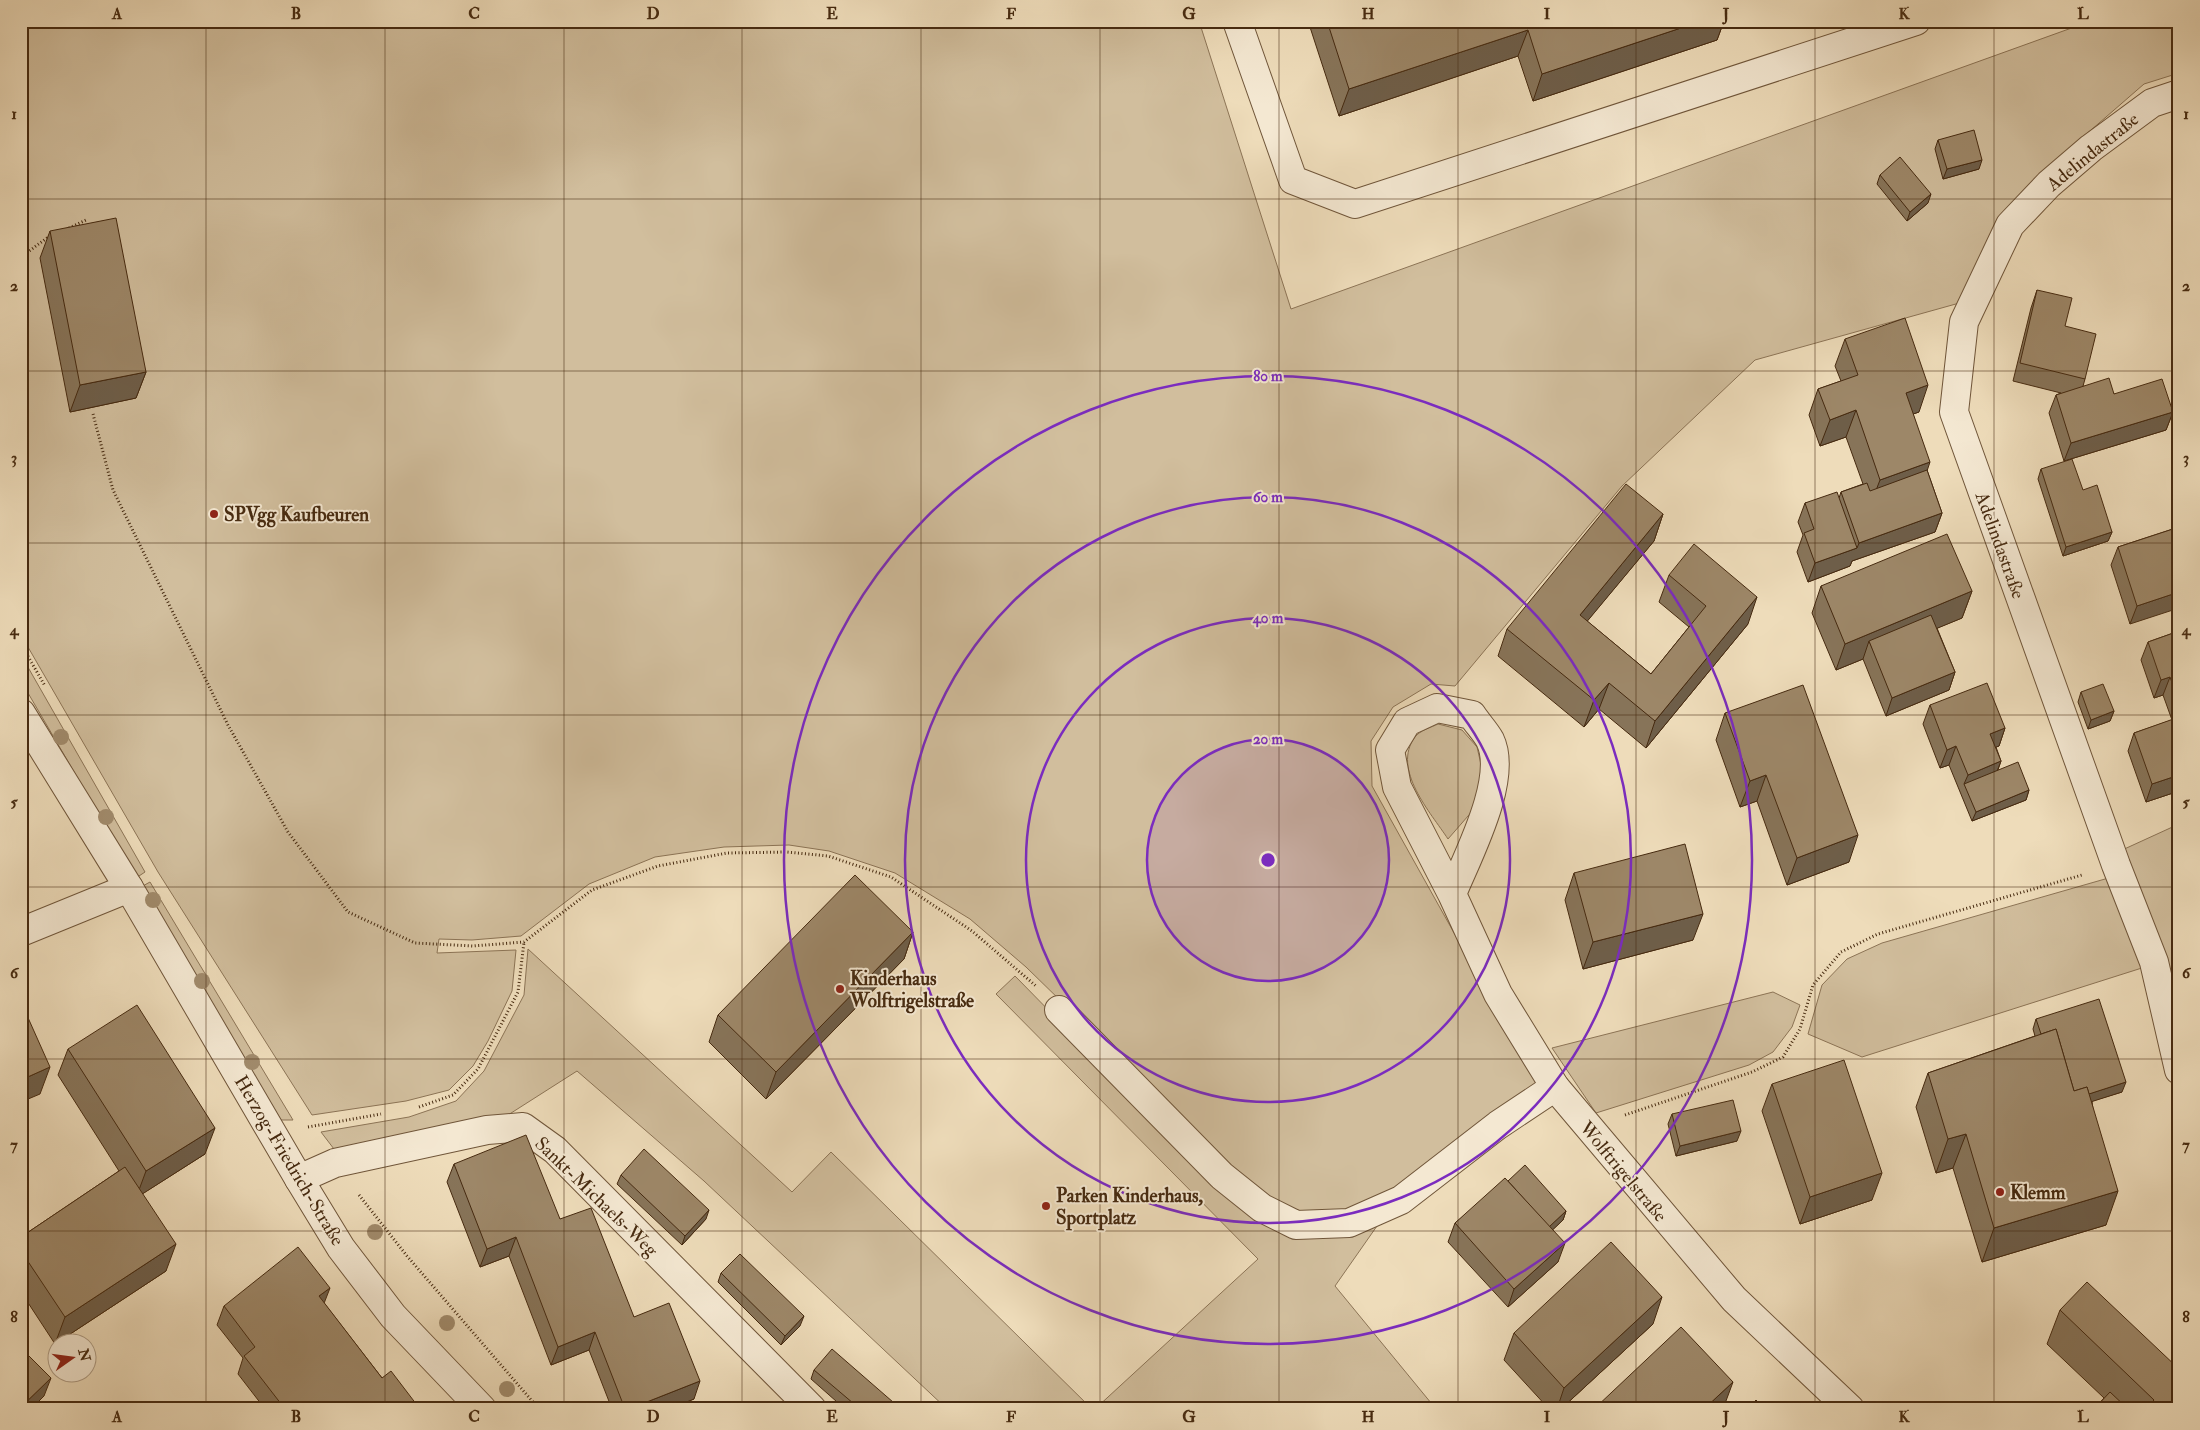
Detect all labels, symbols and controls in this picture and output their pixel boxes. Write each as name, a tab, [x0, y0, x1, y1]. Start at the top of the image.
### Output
text: A	[111, 4, 123, 24]
text: B	[291, 4, 301, 24]
text: C	[468, 4, 480, 24]
text: D	[646, 4, 660, 24]
text: E	[826, 4, 838, 24]
text: F	[1006, 4, 1016, 24]
text: G	[1182, 4, 1196, 24]
text: H	[1361, 4, 1375, 24]
text: I	[1544, 4, 1551, 24]
text: J	[1722, 4, 1730, 25]
text: K	[1898, 4, 1910, 24]
text: L	[2077, 4, 2089, 24]
text: 1	[11, 104, 17, 124]
text: 1	[2183, 104, 2189, 124]
street label: Adelindastraße	[2041, 107, 2144, 197]
text: 2	[10, 276, 18, 296]
text: 2	[2182, 276, 2190, 296]
text: 80 m	[1253, 367, 1283, 386]
text: 3	[11, 448, 17, 468]
text: 3	[2183, 448, 2189, 468]
text: 60 m	[1253, 488, 1283, 507]
street label: Adelindastraße	[1969, 488, 2031, 602]
place label: SPVgg Kaufbeuren	[224, 503, 369, 528]
marker: SPVgg Kaufbeuren	[208, 508, 220, 520]
text: 40 m	[1252, 609, 1284, 628]
text: 4	[9, 620, 20, 640]
text: 4	[2181, 620, 2192, 640]
text: 20 m	[1253, 730, 1283, 749]
text: 5	[10, 792, 18, 812]
text: 5	[2182, 792, 2190, 812]
centre of rings	[1259, 851, 1277, 869]
text: 6	[10, 963, 20, 983]
text: 6	[2182, 963, 2192, 983]
place label: Kinderhaus Wolftrigelstraße	[849, 967, 974, 1014]
marker: Kinderhaus Wolftrigelstraße	[834, 983, 846, 995]
street label: Herzog-Friedrich-Straße	[229, 1071, 350, 1250]
street label: Wolftrigelstraße	[1574, 1116, 1672, 1227]
street label: Sankt-Michaels-Weg	[530, 1132, 663, 1262]
text: 7	[10, 1135, 18, 1155]
text: 7	[2182, 1135, 2190, 1155]
place label: Klemm	[2010, 1181, 2066, 1205]
place label: Parken Kinderhaus, Sportplatz	[1056, 1184, 1204, 1231]
marker: Klemm	[1994, 1186, 2006, 1198]
marker: Parken Kinderhaus, Sportplatz	[1040, 1200, 1052, 1212]
text: 8	[10, 1307, 18, 1327]
text: 8	[2182, 1307, 2190, 1327]
north arrow	[48, 1332, 98, 1382]
text: N	[74, 1346, 94, 1364]
text: A	[111, 1407, 123, 1427]
text: B	[291, 1407, 301, 1427]
text: C	[468, 1407, 480, 1427]
text: D	[646, 1407, 660, 1427]
text: E	[826, 1407, 838, 1427]
text: F	[1006, 1407, 1016, 1427]
text: G	[1182, 1407, 1196, 1427]
text: H	[1361, 1407, 1375, 1427]
text: I	[1544, 1407, 1551, 1427]
text: J	[1722, 1407, 1730, 1428]
text: K	[1898, 1407, 1910, 1427]
text: L	[2077, 1407, 2089, 1427]

